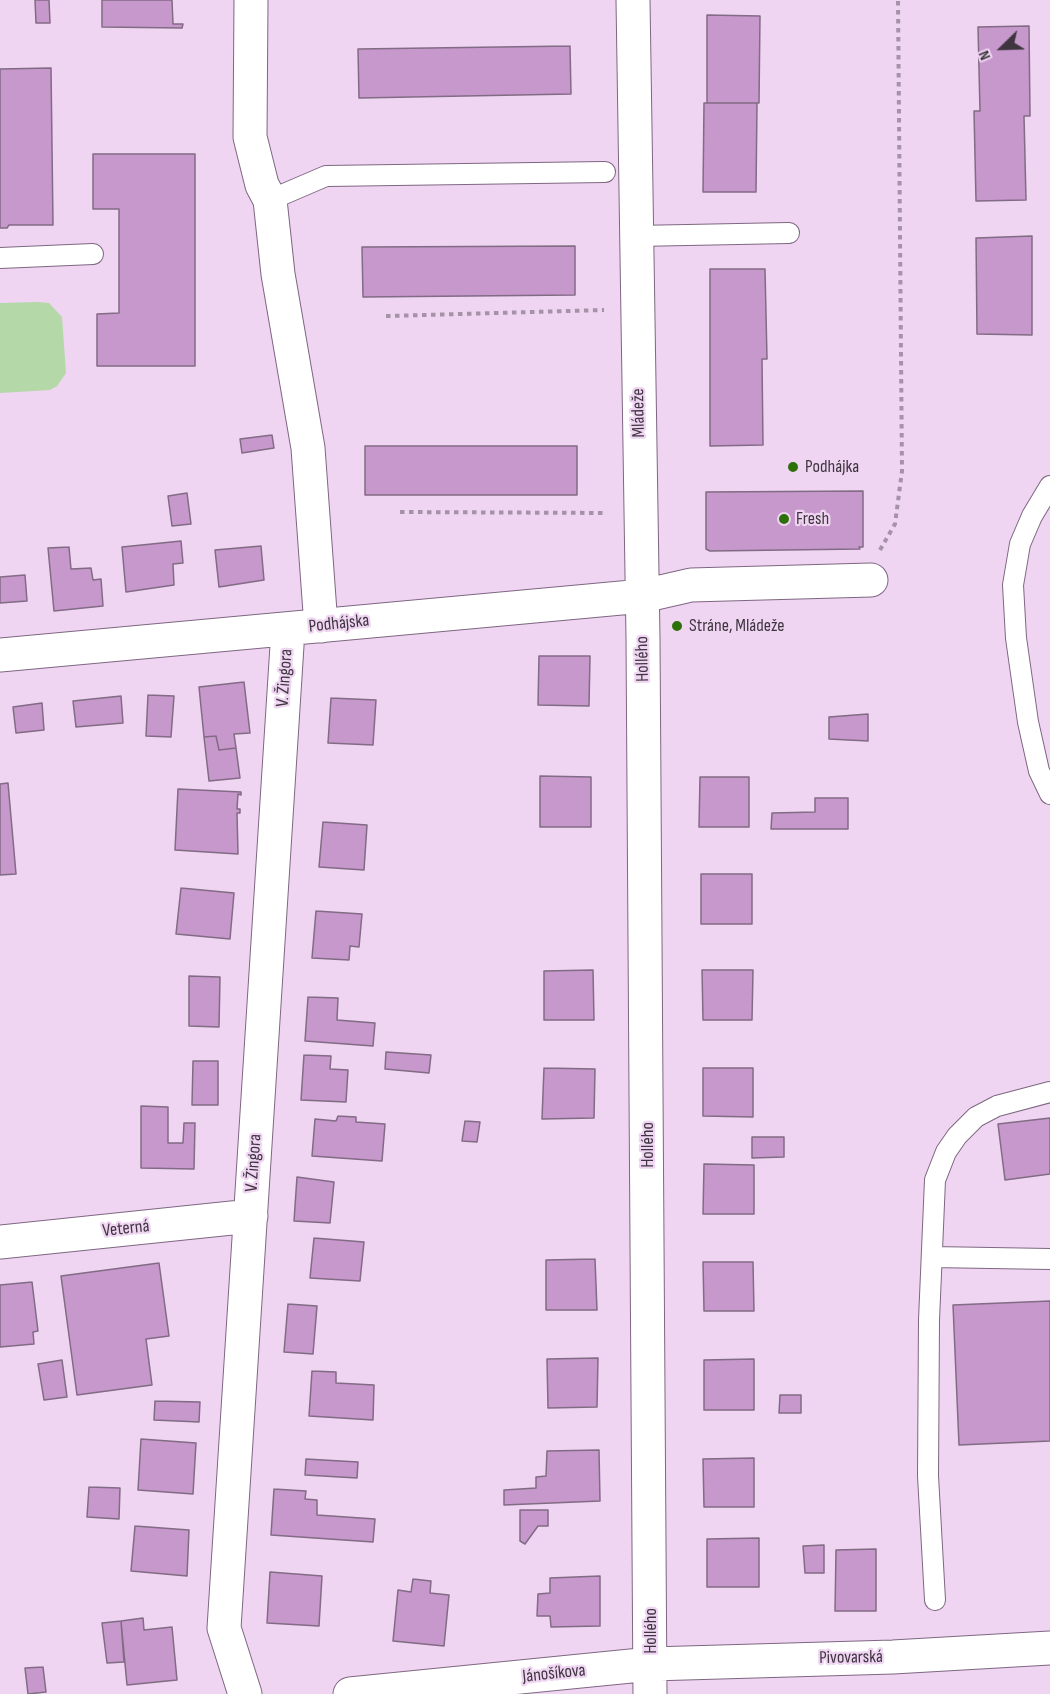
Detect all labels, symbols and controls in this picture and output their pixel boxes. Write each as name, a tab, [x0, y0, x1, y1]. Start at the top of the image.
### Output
north arrow	[972, 18, 1032, 78]
text: N	[975, 48, 995, 63]
street label: Mládeže	[628, 388, 650, 438]
place label: Podhájka	[805, 456, 859, 478]
marker: Podhájka	[786, 460, 800, 474]
place label: Fresh	[796, 508, 829, 530]
marker: Fresh	[777, 512, 791, 526]
street label: Podhájska	[308, 610, 370, 638]
place label: Stráne, Mládeže	[689, 615, 784, 637]
marker: Stráne, Mládeže	[670, 619, 684, 633]
street label: Hollého	[632, 636, 654, 682]
street label: V. Žingora	[272, 648, 298, 708]
street label: Hollého	[637, 1122, 659, 1168]
street label: V. Žingora	[241, 1133, 267, 1193]
street label: Veterná	[101, 1216, 151, 1242]
street label: Hollého	[640, 1608, 662, 1654]
street label: Pivovarská	[819, 1647, 883, 1669]
street label: Jánošíkova	[521, 1660, 587, 1688]

